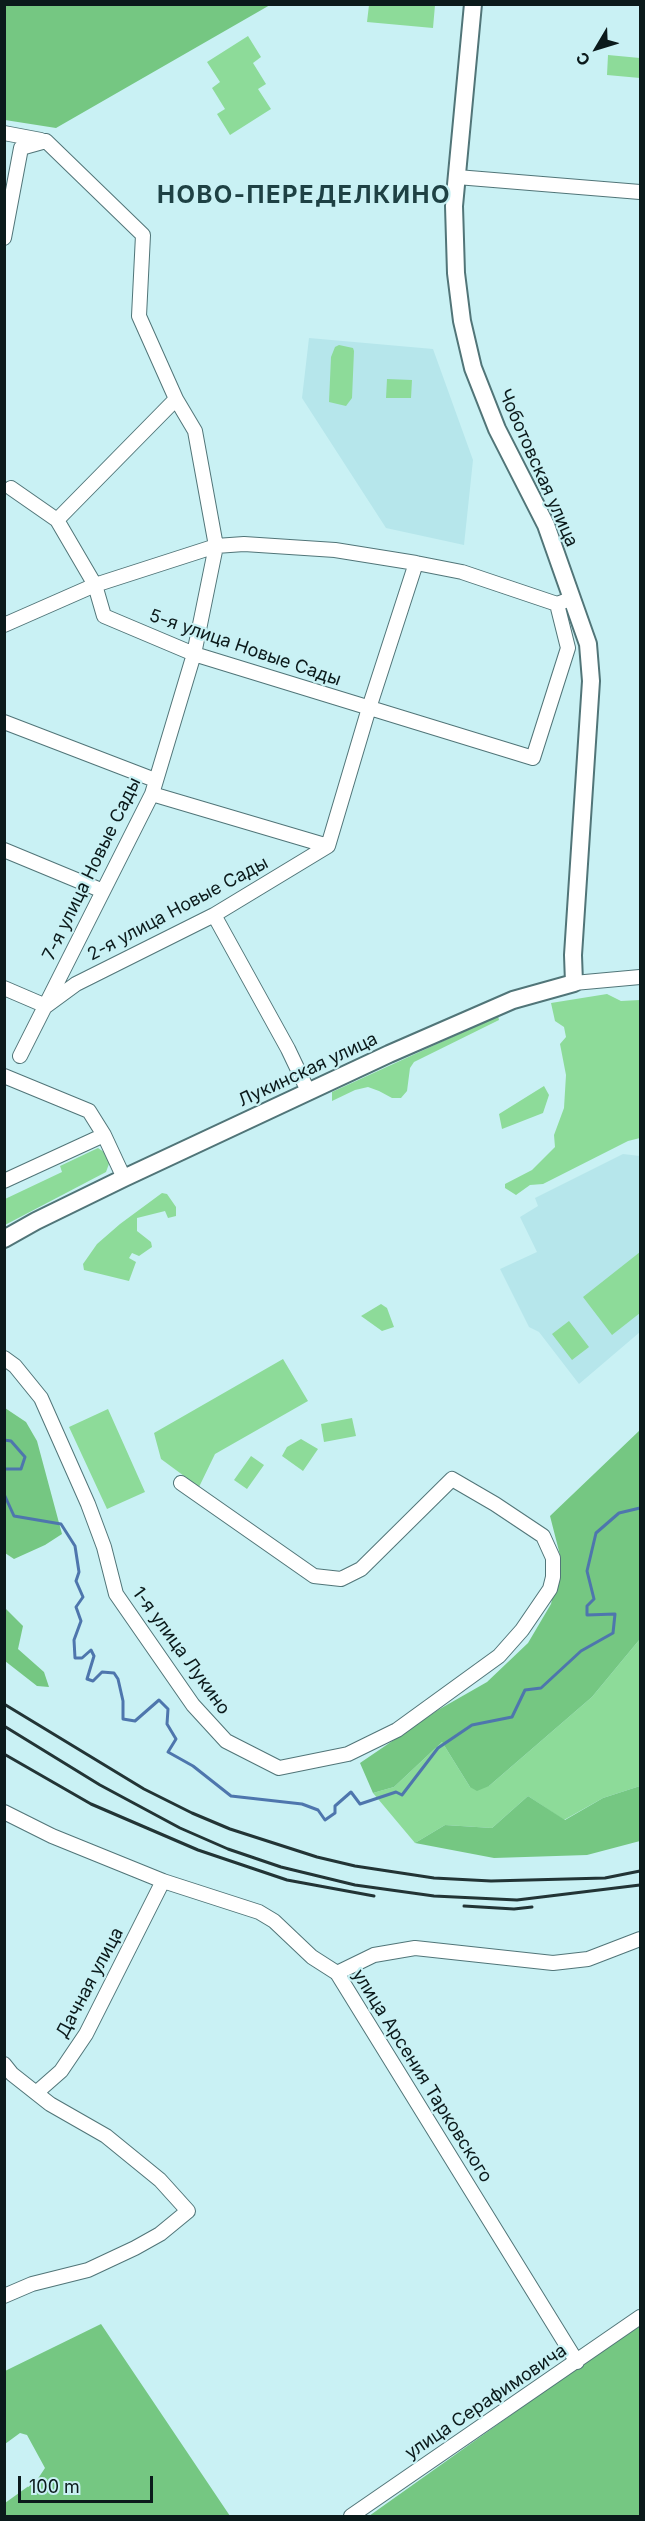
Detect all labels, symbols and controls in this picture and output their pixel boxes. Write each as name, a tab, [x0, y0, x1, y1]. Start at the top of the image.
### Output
north arrow	[567, 18, 627, 78]
text: С	[571, 48, 594, 70]
district label: НОВО-ПЕРЕДЕЛКИНО	[157, 182, 451, 210]
street label: Чоботовская улица	[494, 386, 582, 550]
street label: 5-я улица Новые Сады	[146, 605, 344, 691]
street label: 7-я улица Новые Сады	[38, 774, 146, 964]
street label: 2-я улица Новые Сады	[84, 852, 272, 966]
street label: Лукинская улица	[235, 1028, 381, 1112]
street label: 1-я улица Лукино	[127, 1583, 235, 1719]
street label: Дачная улица	[52, 1924, 128, 2042]
street label: улица Арсения Тарковского	[347, 1965, 497, 2187]
street label: улица Серафимовича	[401, 2340, 571, 2464]
scale bar	[21, 2464, 156, 2502]
text: 100 m	[29, 2476, 80, 2497]

